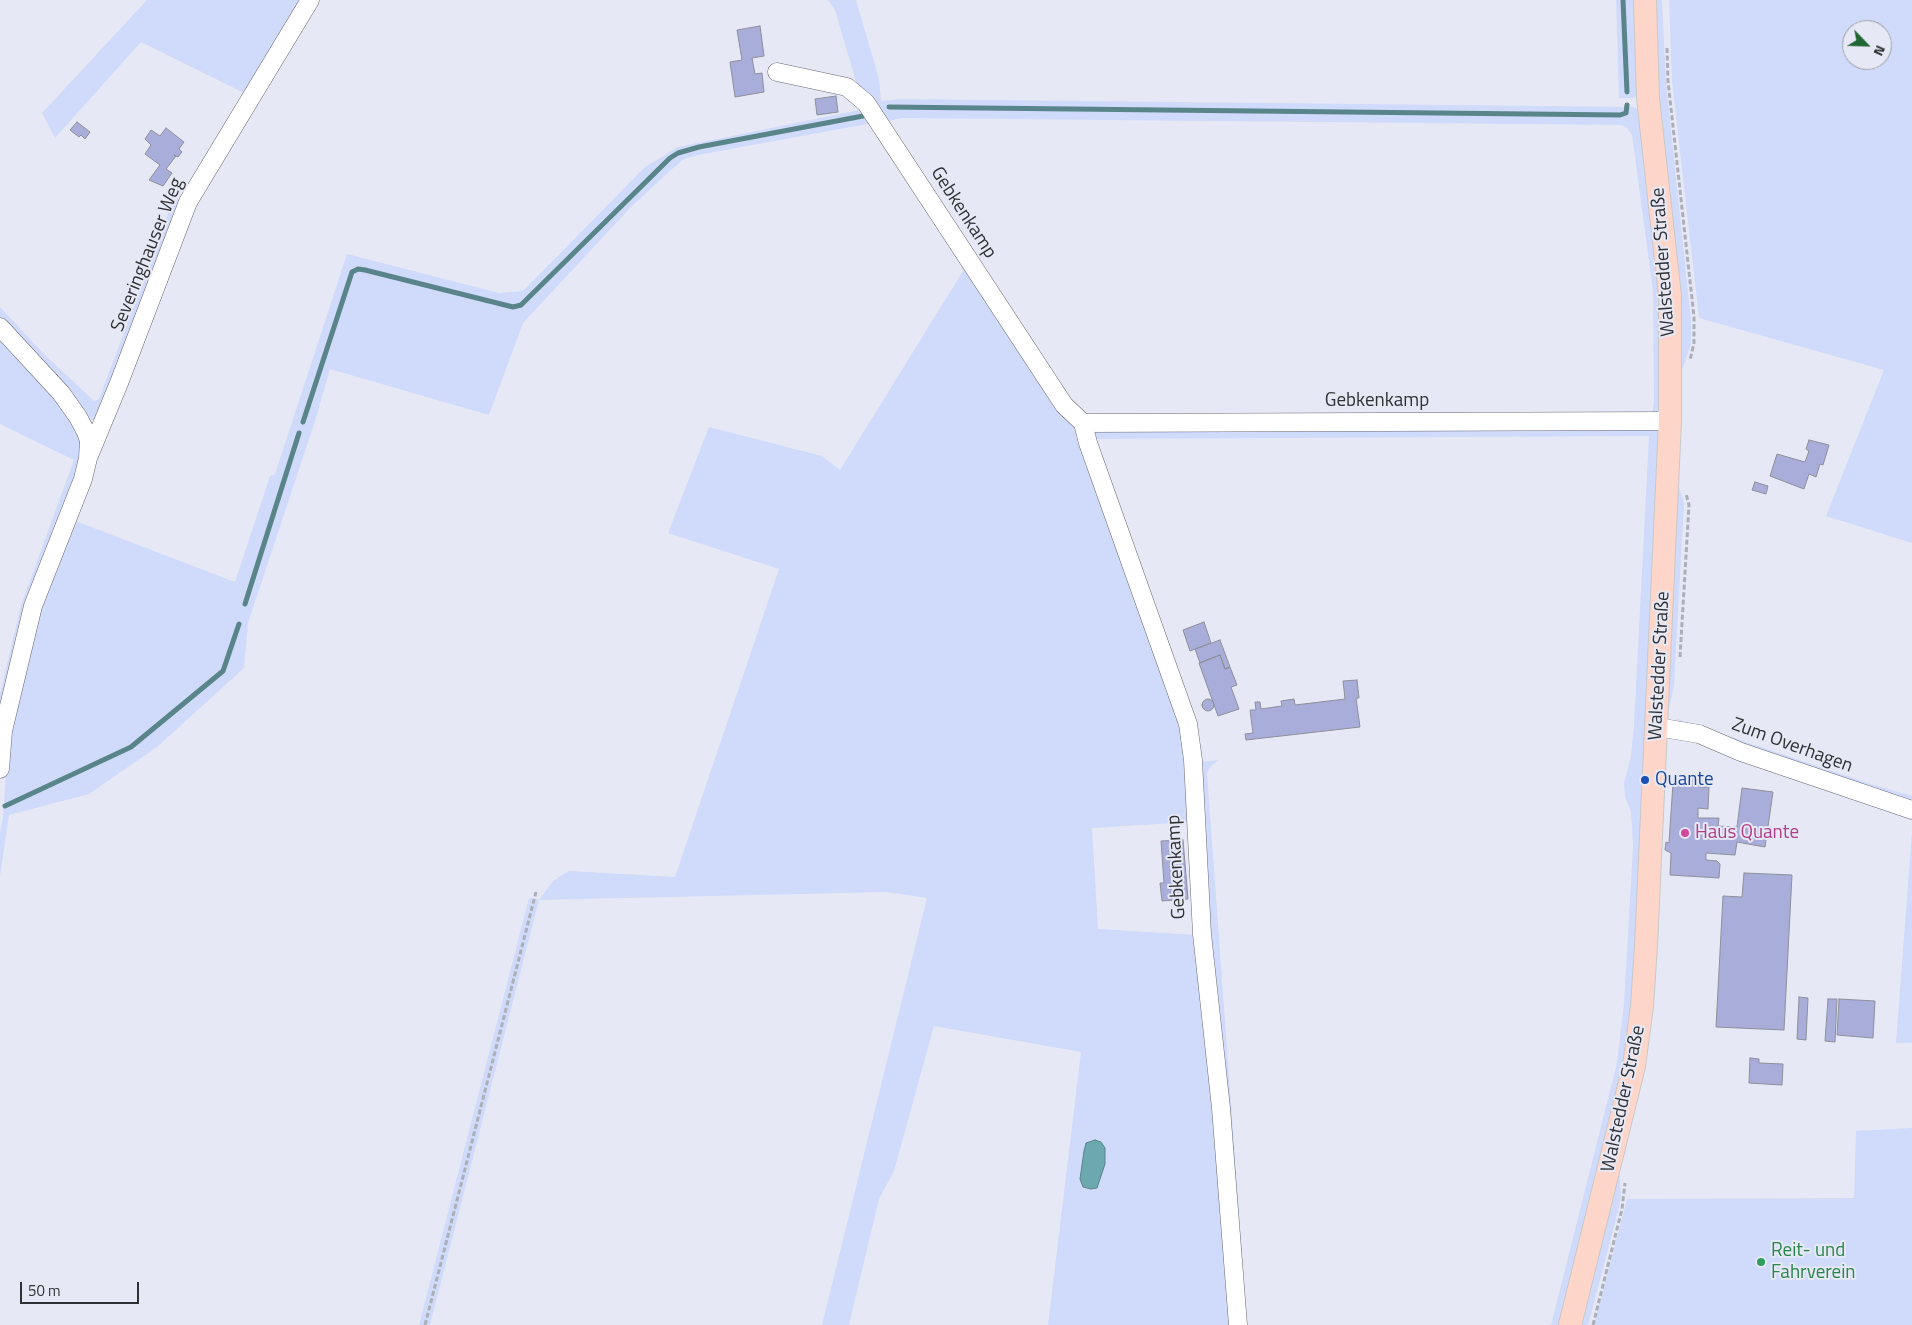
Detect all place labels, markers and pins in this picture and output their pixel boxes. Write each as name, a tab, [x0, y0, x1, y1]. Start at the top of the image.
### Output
place label: Quante	[1655, 769, 1714, 791]
marker: Quante	[1639, 774, 1651, 786]
place label: Haus Quante	[1695, 822, 1799, 844]
marker: Haus Quante	[1679, 827, 1691, 839]
place label: Reit- und Fahrverein	[1771, 1240, 1856, 1284]
marker: Reit- und Fahrverein	[1755, 1256, 1767, 1268]

